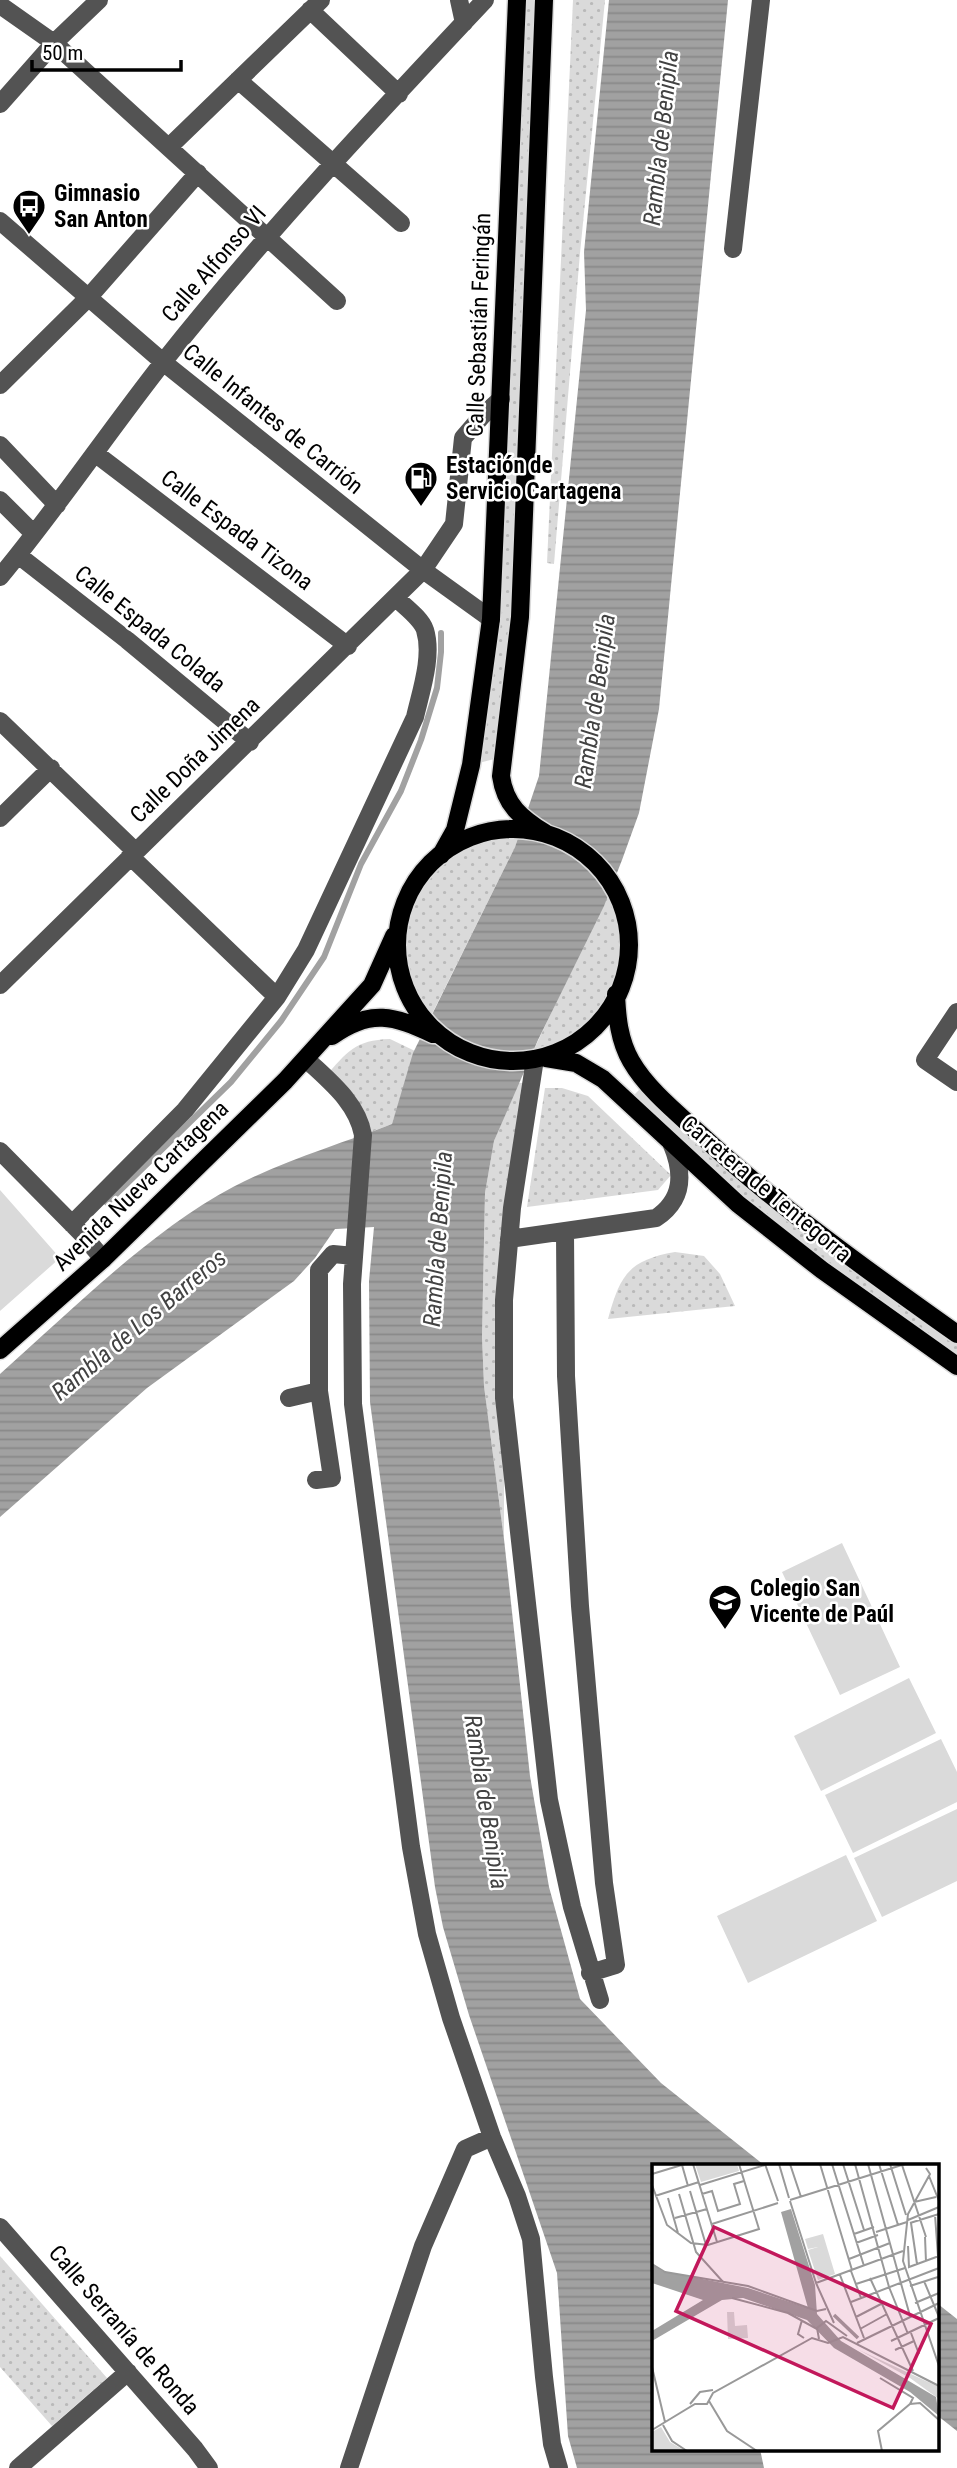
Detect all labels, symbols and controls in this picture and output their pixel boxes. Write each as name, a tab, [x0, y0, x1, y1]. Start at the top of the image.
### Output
scale bar	[32, 28, 180, 72]
text: 50 m	[42, 41, 83, 65]
water label: Rambla de Benipila	[638, 49, 684, 227]
place label: Gimnasio San Anton	[54, 180, 148, 233]
bus stop icon: Gimnasio San Anton	[10, 187, 48, 236]
street label: Calle Alfonso VI	[156, 200, 272, 328]
street label: Calle Sebastián Feringán	[462, 212, 496, 438]
street label: Calle Infantes de Carrión	[178, 338, 368, 500]
place label: Estación de Servicio Cartagena	[446, 452, 621, 505]
fuel station icon: Estación de Servicio Cartagena	[402, 459, 440, 508]
street label: Calle Espada Tizona	[156, 464, 318, 596]
street label: Calle Espada Colada	[69, 560, 231, 698]
water label: Rambla de Benipila	[569, 612, 621, 790]
street label: Calle Doña Jimena	[125, 691, 265, 829]
street label: Avenida Nueva Cartagena	[48, 1095, 234, 1277]
street label: Carretera de Tentegorra	[675, 1110, 857, 1268]
water label: Rambla de Benipila	[418, 1150, 458, 1328]
water label: Rambla de Los Barreros	[46, 1244, 232, 1406]
place label: Colegio San Vicente de Paúl	[750, 1575, 894, 1628]
school or university icon: Colegio San Vicente de Paúl	[706, 1582, 744, 1631]
water label: Rambla de Benipila	[458, 1713, 514, 1891]
inset map	[652, 2164, 940, 2450]
street label: Calle Serranía de Ronda	[43, 2240, 205, 2420]

